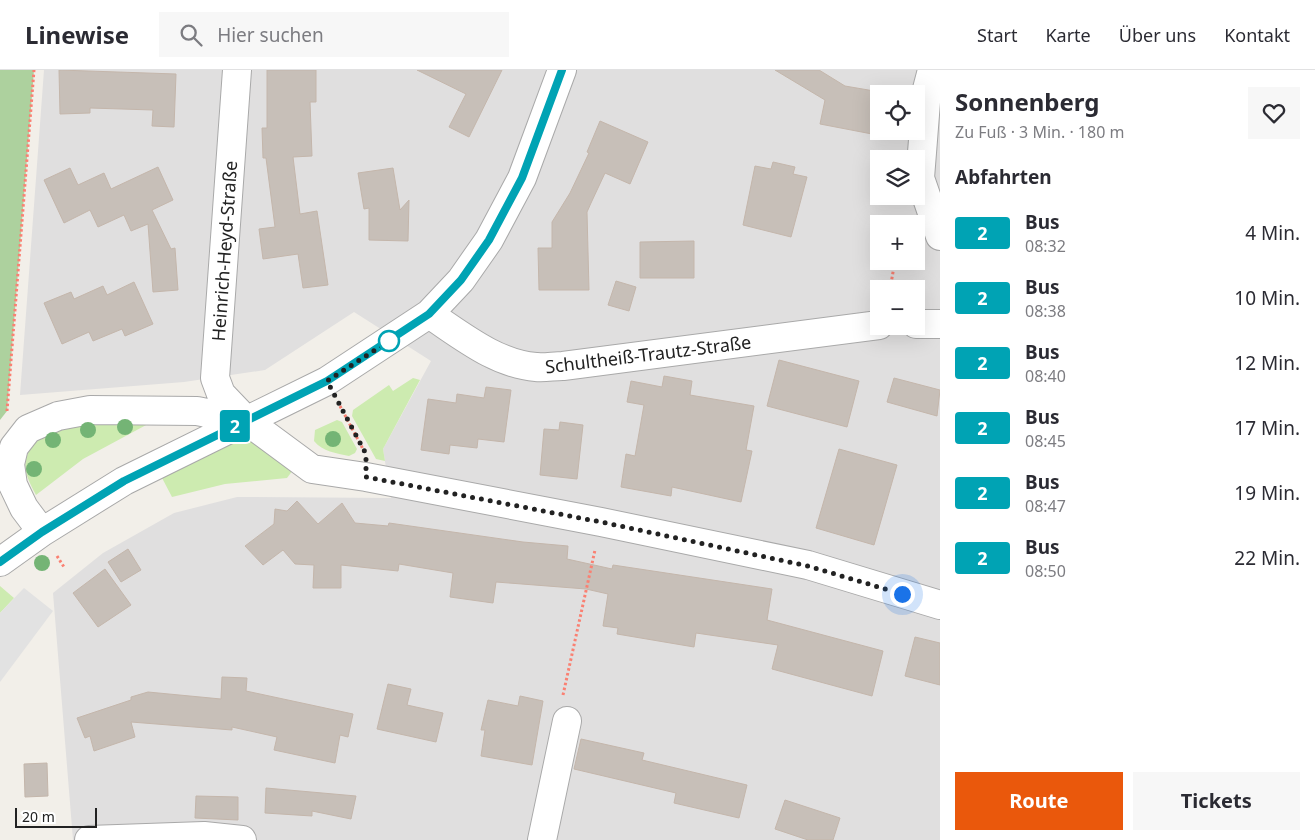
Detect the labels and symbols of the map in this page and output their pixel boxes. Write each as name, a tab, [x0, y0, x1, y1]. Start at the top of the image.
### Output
street label: Heinrich-Heyd-Straße	[206, 160, 242, 342]
street label: Schultheiß-Trautz-Straße	[544, 329, 752, 379]
unlabelled marker	[378, 330, 400, 352]
line badge: 2	[219, 410, 251, 442]
your location	[890, 582, 915, 607]
scale bar	[15, 805, 98, 828]

